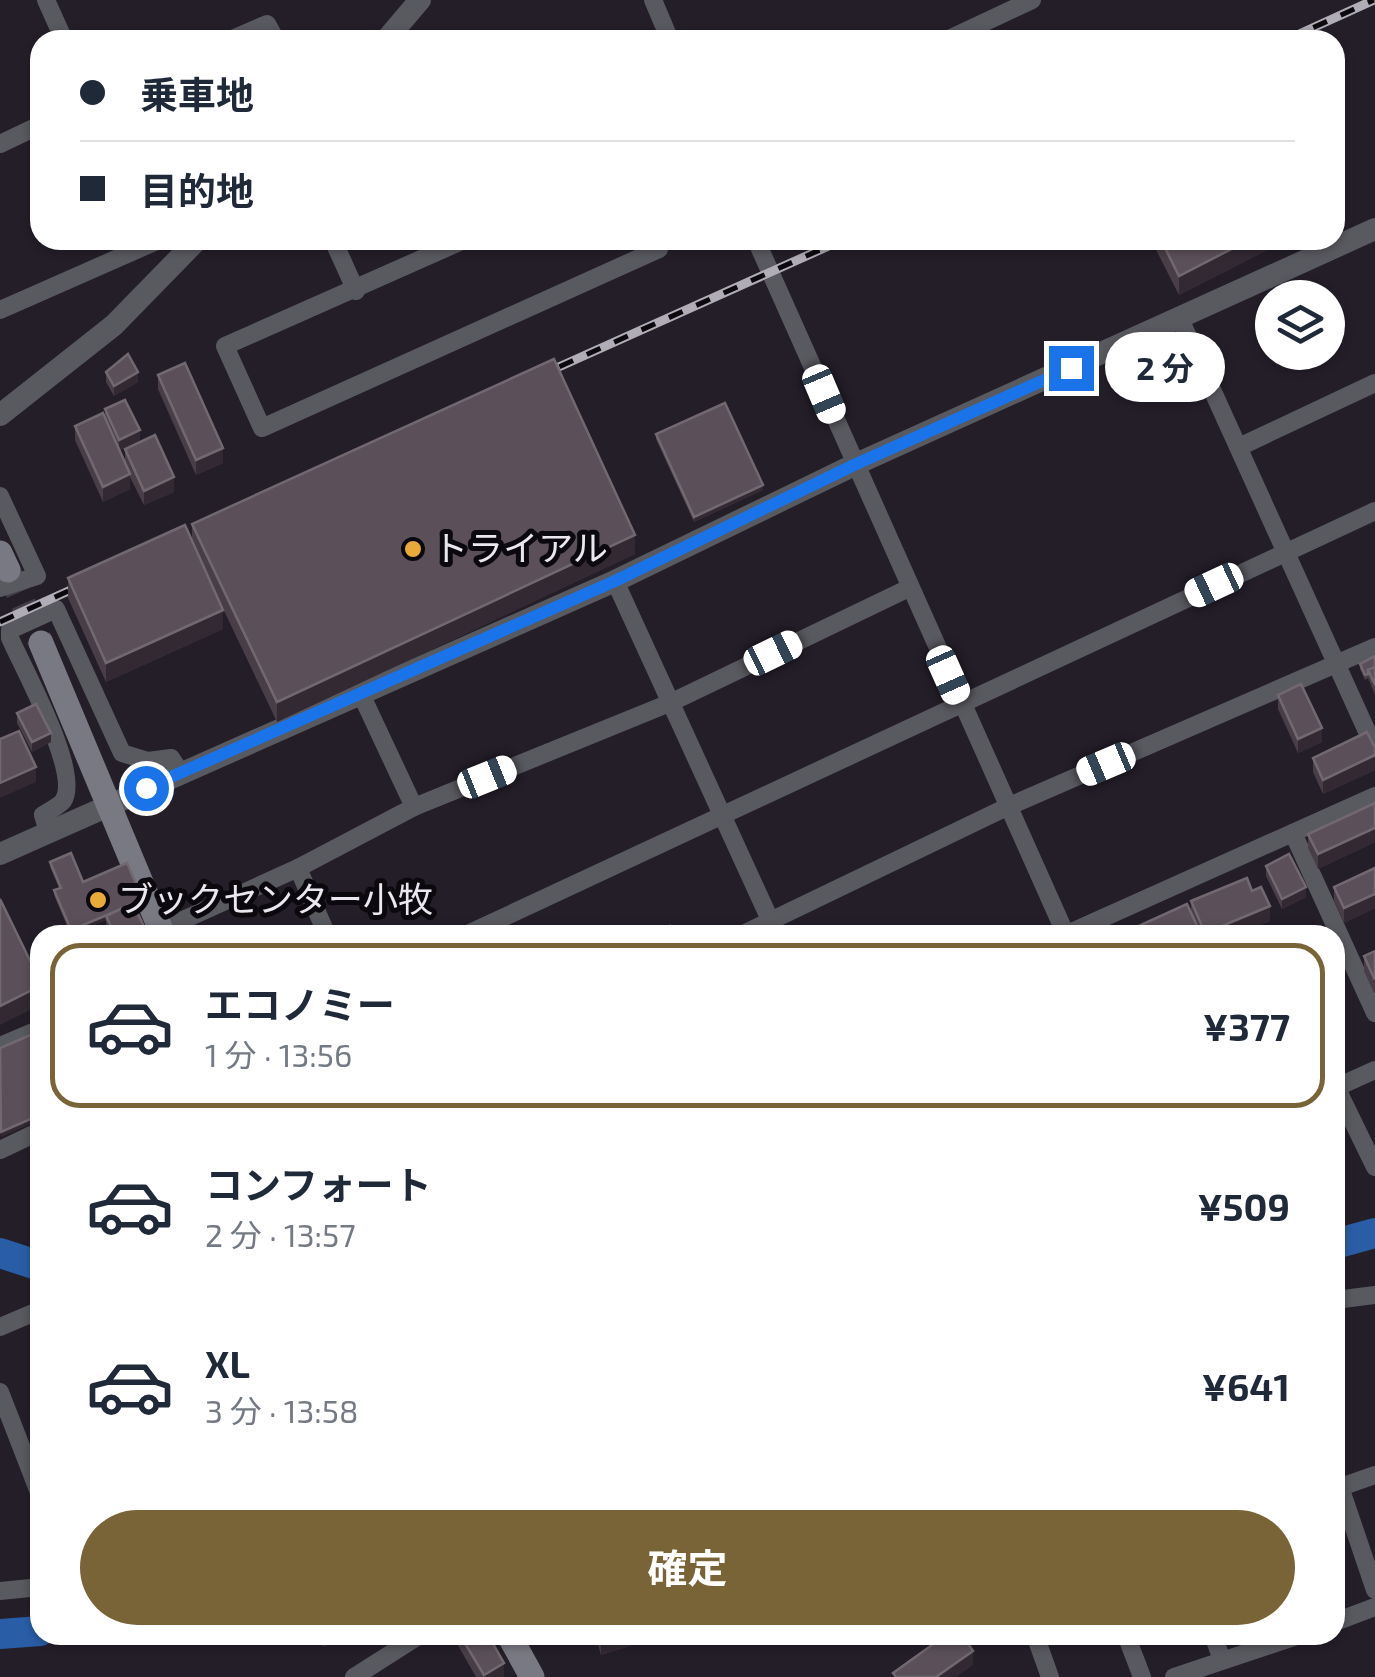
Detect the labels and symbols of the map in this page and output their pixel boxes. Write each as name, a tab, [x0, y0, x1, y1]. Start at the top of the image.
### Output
callout: 2 分	[1106, 333, 1226, 403]
route end	[1049, 346, 1094, 391]
car	[798, 361, 850, 427]
place label: トライアル	[433, 526, 608, 568]
marker: トライアル	[402, 538, 424, 560]
car	[1180, 559, 1248, 611]
car	[739, 626, 807, 680]
car	[922, 641, 974, 709]
car	[1073, 738, 1139, 790]
car	[454, 752, 520, 802]
route start	[124, 766, 169, 811]
place label: ブックセンター小牧	[118, 877, 433, 919]
marker: ブックセンター小牧	[87, 889, 109, 911]

